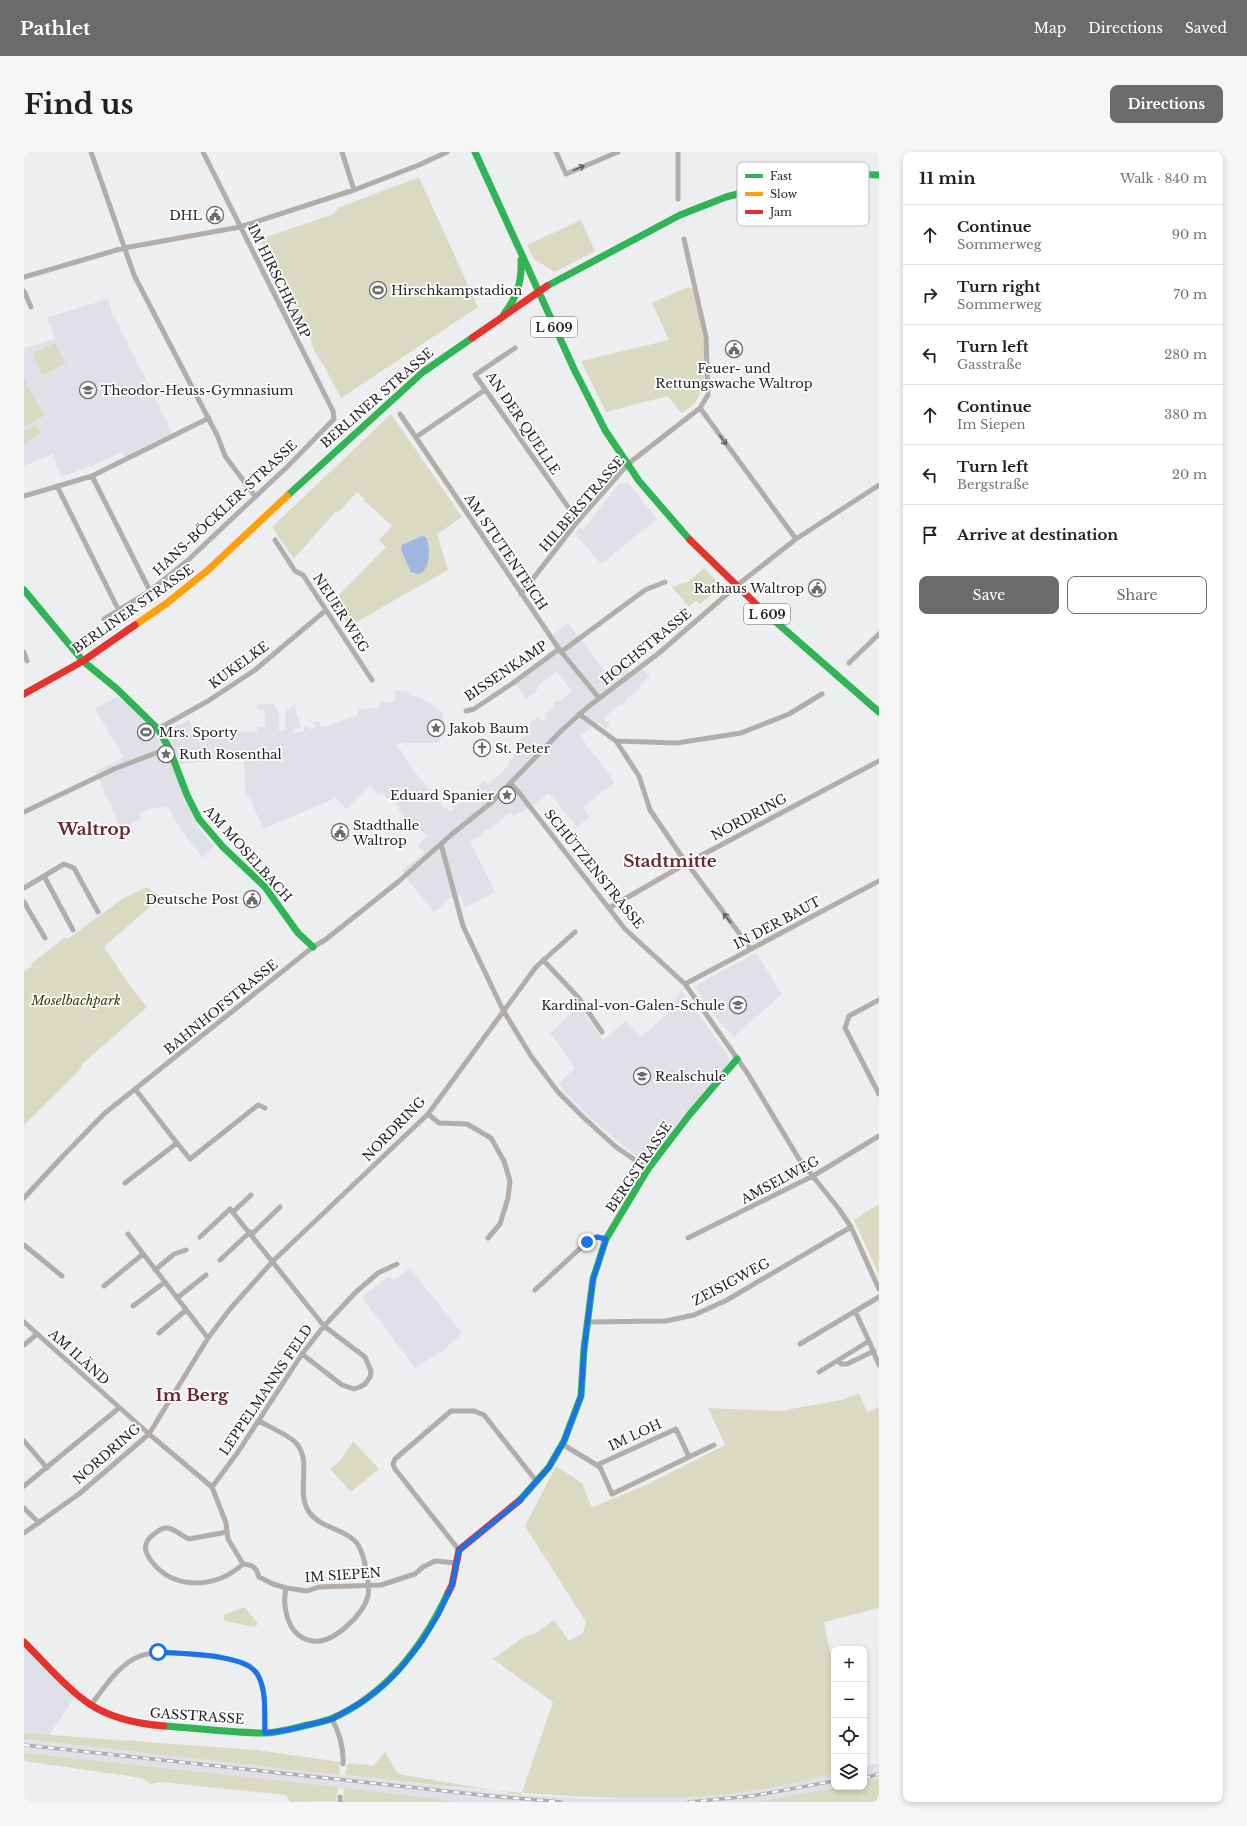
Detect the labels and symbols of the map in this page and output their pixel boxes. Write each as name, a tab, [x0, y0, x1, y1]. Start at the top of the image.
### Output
legend	[737, 162, 869, 226]
one-way arrow	[573, 164, 585, 171]
text: Fast	[770, 169, 793, 183]
text: Slow	[770, 187, 798, 201]
public building icon: DHL	[205, 205, 225, 225]
text: Jam	[768, 205, 792, 219]
place label: DHL	[169, 207, 203, 224]
street label: IM HIRSCHKAMP	[244, 221, 314, 341]
sports icon: Hirschkampstadion	[368, 280, 388, 300]
place label: Hirschkampstadion	[391, 282, 522, 299]
road number: L 609	[531, 317, 577, 337]
public building icon: Feuer- und Rettungswache Waltrop	[724, 339, 744, 359]
street label: BERLINER STRASSE	[317, 344, 437, 452]
place label: Feuer- und Rettungswache Waltrop	[655, 360, 813, 392]
street label: AN DER QUELLE	[482, 367, 564, 478]
school or university icon: Theodor-Heuss-Gymnasium	[78, 380, 98, 400]
place label: Theodor-Heuss-Gymnasium	[101, 382, 294, 399]
one-way arrow	[719, 434, 727, 445]
street label: HANS-BÖCKLER-STRASSE	[149, 437, 301, 579]
street label: HILBERSTRASSE	[536, 453, 628, 555]
street label: AM STUTENTEICH	[460, 490, 551, 614]
street label: BERLINER STRASSE	[69, 561, 197, 657]
street label: NEUER WEG	[309, 570, 373, 656]
public building icon: Rathaus Waltrop	[807, 578, 827, 598]
place label: Rathaus Waltrop	[694, 580, 804, 597]
road number: L 609	[744, 604, 790, 624]
street label: HOCHSTRASSE	[597, 605, 695, 689]
street label: BISSENKAMP	[461, 637, 551, 705]
street label: KUKELKE	[206, 638, 272, 692]
place icon: Jakob Baum	[426, 718, 446, 738]
place label: Jakob Baum	[447, 720, 529, 737]
sports icon: Mrs. Sporty	[136, 722, 156, 742]
place label: Mrs. Sporty	[159, 724, 238, 741]
church icon: St. Peter	[472, 738, 492, 758]
place label: St. Peter	[495, 740, 551, 757]
place icon: Ruth Rosenthal	[156, 744, 176, 764]
place label: Ruth Rosenthal	[179, 746, 282, 763]
place icon: Eduard Spanier	[497, 785, 517, 805]
place label: Eduard Spanier	[390, 787, 495, 804]
street label: NORDRING	[708, 790, 790, 844]
street label: AM MOSELBACH	[200, 802, 296, 906]
street label: SCHÜTZENSTRASSE	[541, 805, 648, 932]
place label: Stadthalle Waltrop	[352, 817, 419, 849]
district label: Waltrop	[56, 819, 131, 840]
public building icon: Stadthalle Waltrop	[330, 822, 350, 842]
district label: Stadtmitte	[623, 851, 717, 872]
public building icon: Deutsche Post	[242, 889, 262, 909]
place label: Deutsche Post	[146, 891, 239, 908]
street label: IN DER BAUT	[731, 893, 824, 953]
one-way arrow	[723, 912, 731, 923]
street label: BAHNHOFSTRASSE	[161, 956, 281, 1058]
park label: Moselbachpark	[30, 992, 121, 1009]
school or university icon: Kardinal-von-Galen-Schule	[728, 995, 748, 1015]
place label: Kardinal-von-Galen-Schule	[541, 997, 725, 1014]
school or university icon: Realschule	[632, 1066, 652, 1086]
place label: Realschule	[655, 1068, 726, 1085]
street label: NORDRING	[359, 1093, 429, 1165]
street label: BERGSTRASSE	[602, 1118, 676, 1216]
street label: AMSELWEG	[737, 1152, 822, 1208]
route end	[578, 1233, 596, 1251]
street label: ZEISIGWEG	[689, 1254, 773, 1310]
street label: LEPPELMANNS FELD	[216, 1321, 316, 1459]
street label: AM ILÄND	[44, 1325, 113, 1389]
district label: Im Berg	[156, 1385, 229, 1406]
street label: IM LOH	[606, 1415, 664, 1455]
street label: NORDRING	[70, 1420, 144, 1488]
street label: IM SIEPEN	[304, 1564, 382, 1586]
route start	[149, 1643, 167, 1661]
street label: GASSTRASSE	[149, 1704, 245, 1728]

